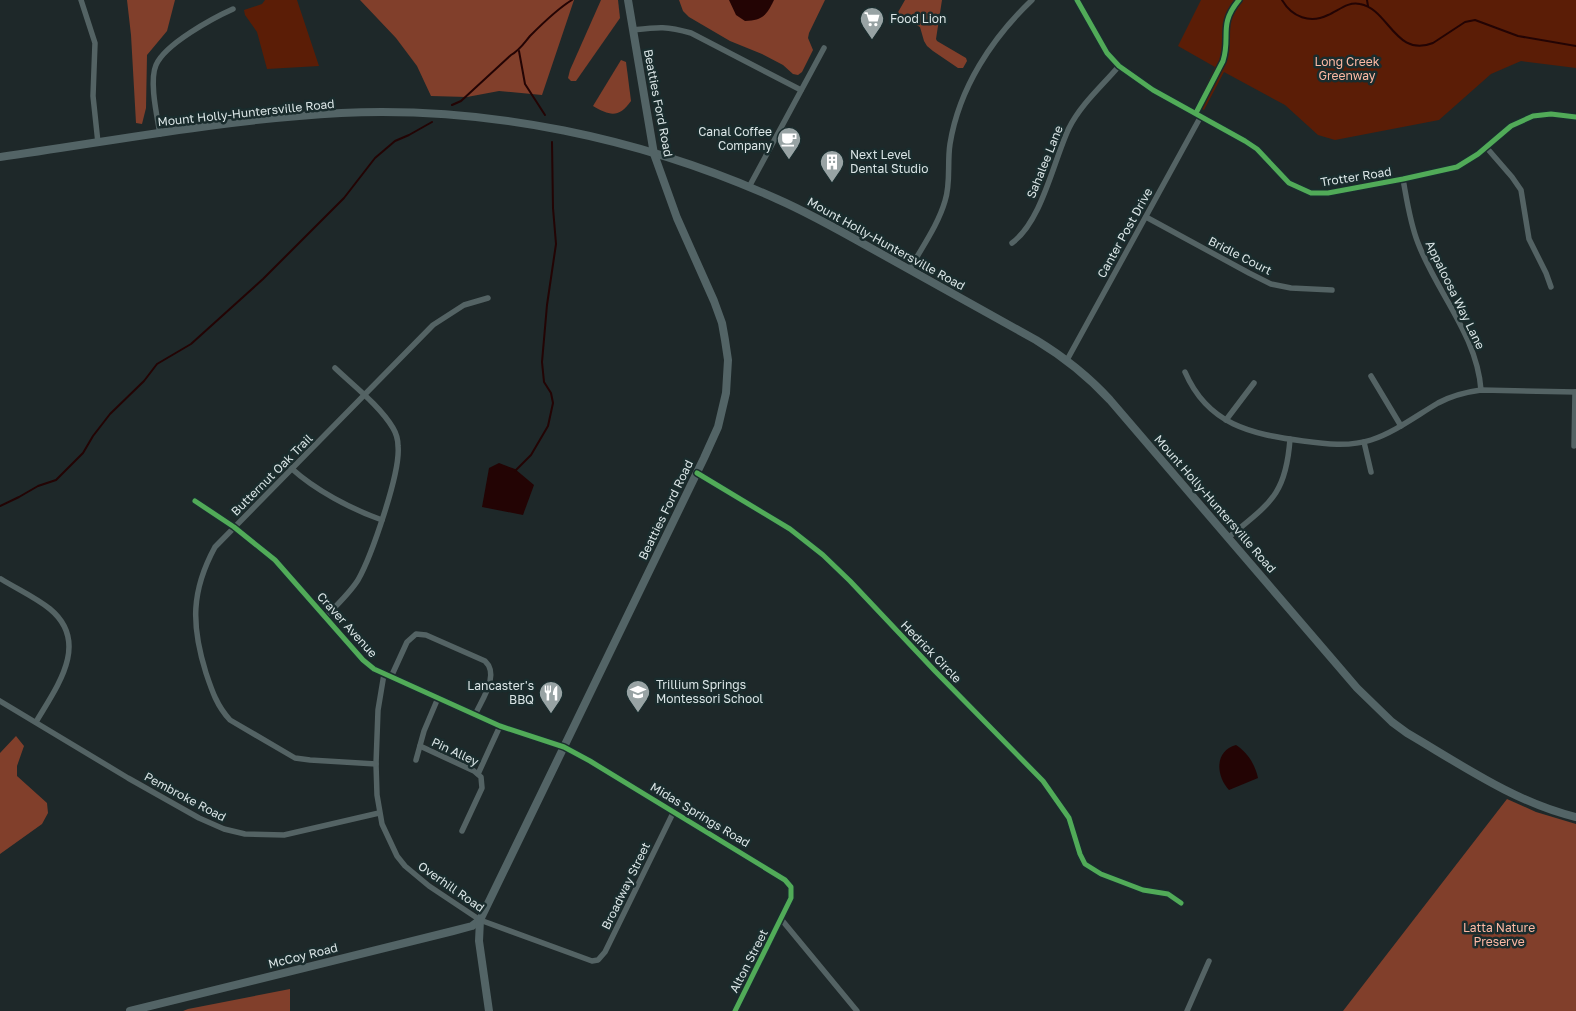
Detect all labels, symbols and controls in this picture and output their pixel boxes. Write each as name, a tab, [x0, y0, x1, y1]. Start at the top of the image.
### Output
supermarket icon: Food Lion	[859, 6, 885, 40]
place label: Food Lion	[890, 11, 946, 26]
street label: Beatties Ford Road	[641, 48, 676, 158]
park label: Long Creek Greenway	[1314, 54, 1380, 83]
street label: Mount Holly-Huntersville Road	[157, 96, 335, 129]
street label: Sahalee Lane	[1023, 123, 1066, 200]
place label: Canal Coffee Company	[698, 124, 772, 153]
cafe icon: Canal Coffee Company	[776, 126, 802, 160]
place label: Next Level Dental Studio	[850, 147, 928, 176]
building icon: Next Level Dental Studio	[819, 149, 845, 183]
street label: Trotter Road	[1319, 163, 1392, 190]
street label: Canter Post Drive	[1094, 185, 1155, 280]
street label: Mount Holly-Huntersville Road	[805, 194, 968, 293]
street label: Bridle Court	[1206, 233, 1275, 278]
street label: Appaloosa Way Lane	[1423, 238, 1488, 352]
street label: Butternut Oak Trail	[228, 431, 316, 519]
street label: Mount Holly-Huntersville Road	[1151, 432, 1279, 576]
street label: Beatties Ford Road	[635, 457, 696, 562]
street label: Craver Avenue	[314, 589, 381, 660]
street label: Hedrick Circle	[898, 617, 965, 686]
place label: Trillium Springs Montessori School	[656, 677, 763, 706]
place label: Lancaster's BBQ	[467, 678, 534, 707]
school or university icon: Trillium Springs Montessori School	[625, 679, 651, 713]
restaurant icon: Lancaster's BBQ	[538, 680, 564, 714]
street label: Pin Alley	[429, 734, 481, 769]
street label: Pembroke Road	[142, 769, 229, 824]
street label: Midas Springs Road	[648, 779, 753, 850]
street label: Broadway Street	[598, 840, 653, 932]
street label: Overhill Road	[415, 858, 487, 915]
park label: Latta Nature Preserve	[1463, 920, 1535, 949]
street label: Alton Street	[726, 926, 771, 995]
street label: McCoy Road	[267, 940, 339, 971]

